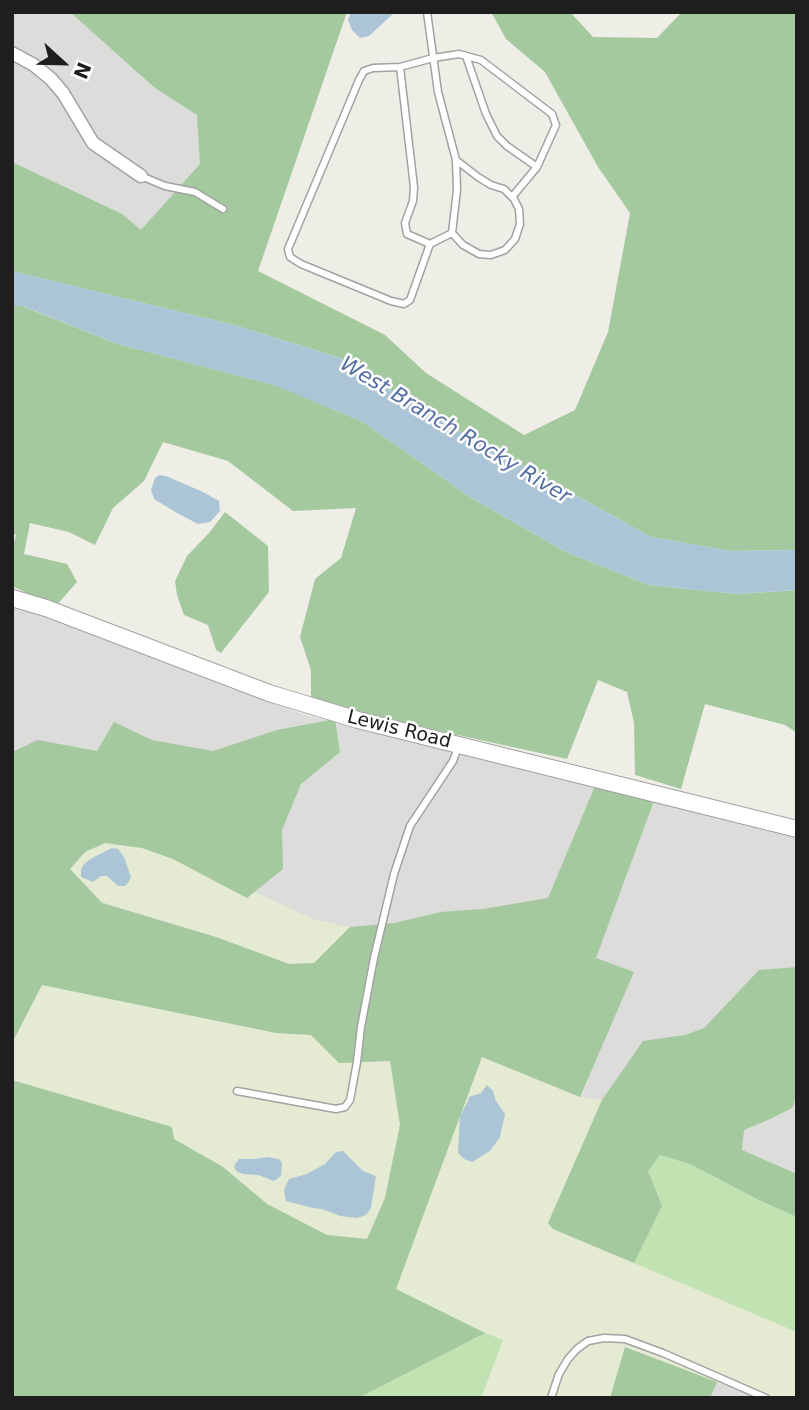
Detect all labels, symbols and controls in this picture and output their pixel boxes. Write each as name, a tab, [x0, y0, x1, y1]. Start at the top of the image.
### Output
north arrow	[28, 28, 98, 98]
text: N	[69, 59, 96, 82]
water label: West Branch Rocky River	[335, 352, 575, 510]
street label: Lewis Road	[345, 706, 453, 754]

